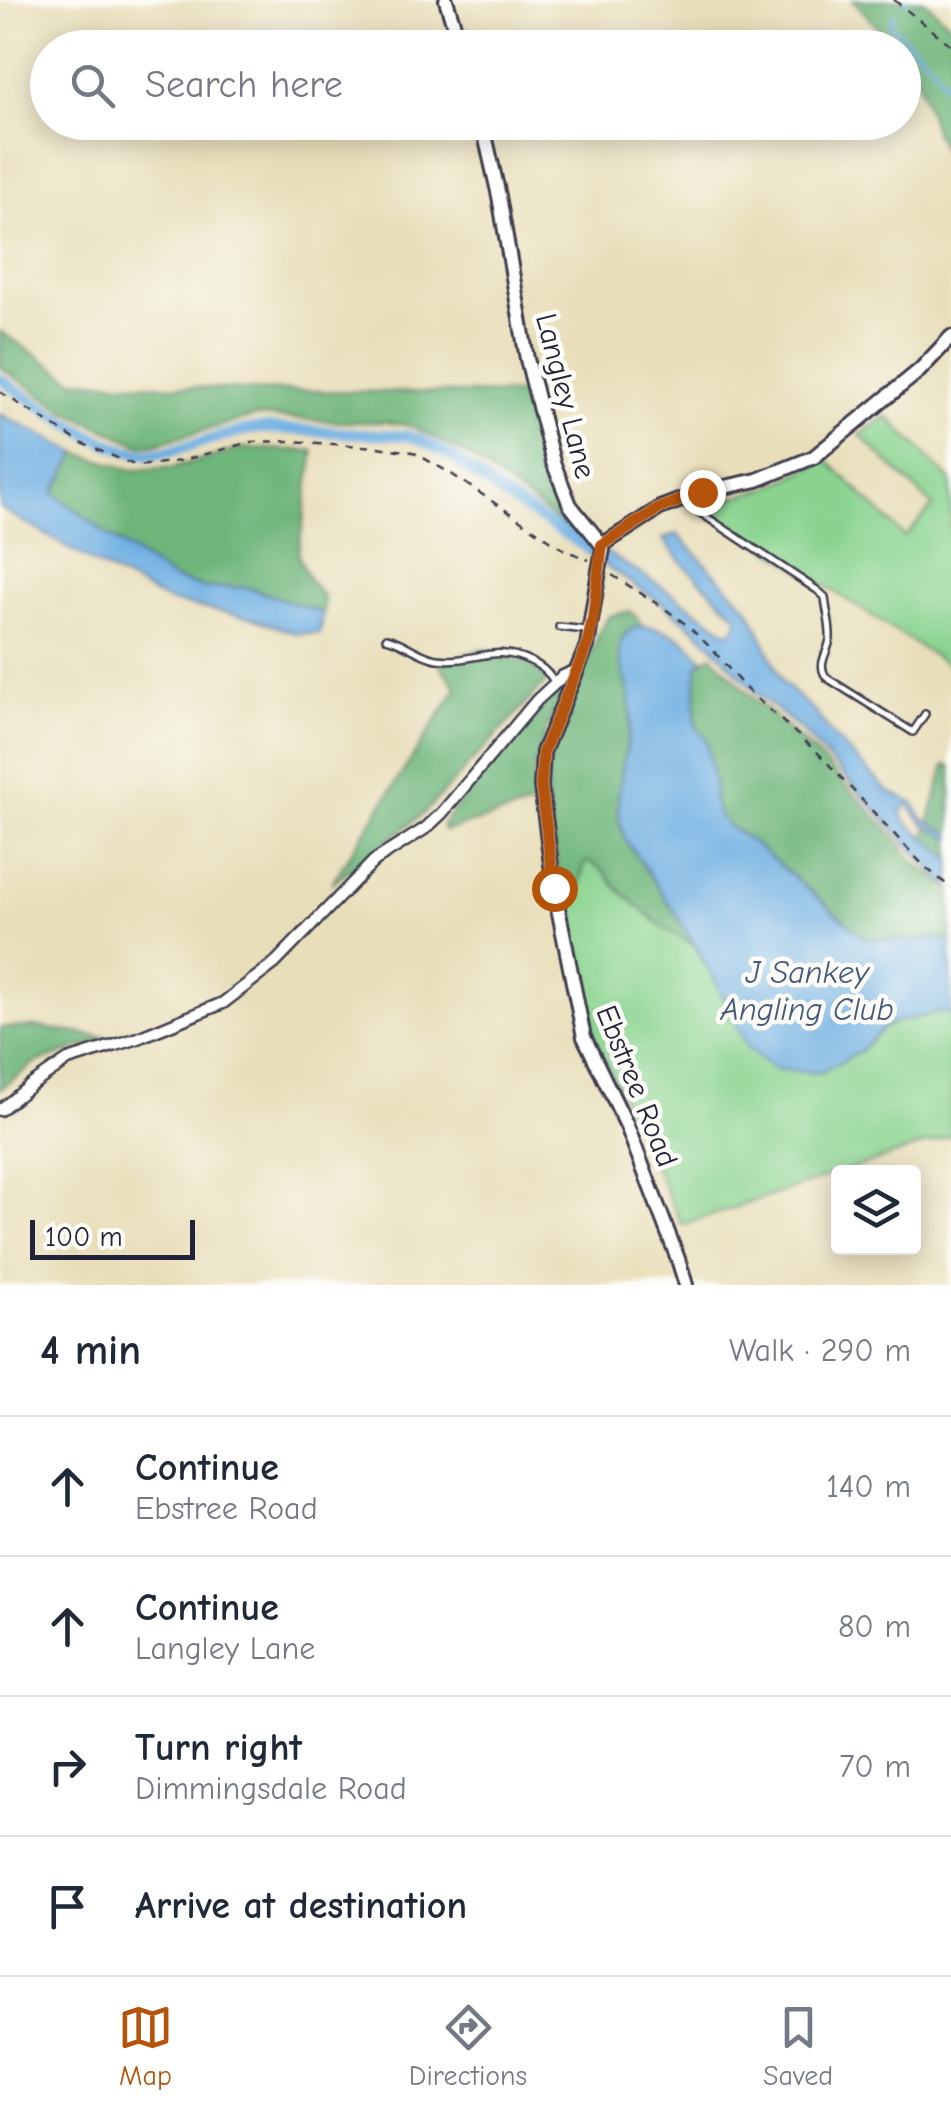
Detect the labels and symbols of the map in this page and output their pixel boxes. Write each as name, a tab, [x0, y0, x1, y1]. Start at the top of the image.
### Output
street label: Langley Lane	[528, 310, 603, 482]
route end	[680, 470, 726, 516]
route start	[532, 866, 578, 912]
water label: J Sankey Angling Club	[719, 954, 894, 1028]
street label: Ebstree Road	[588, 1000, 685, 1172]
scale bar	[30, 1215, 195, 1260]

